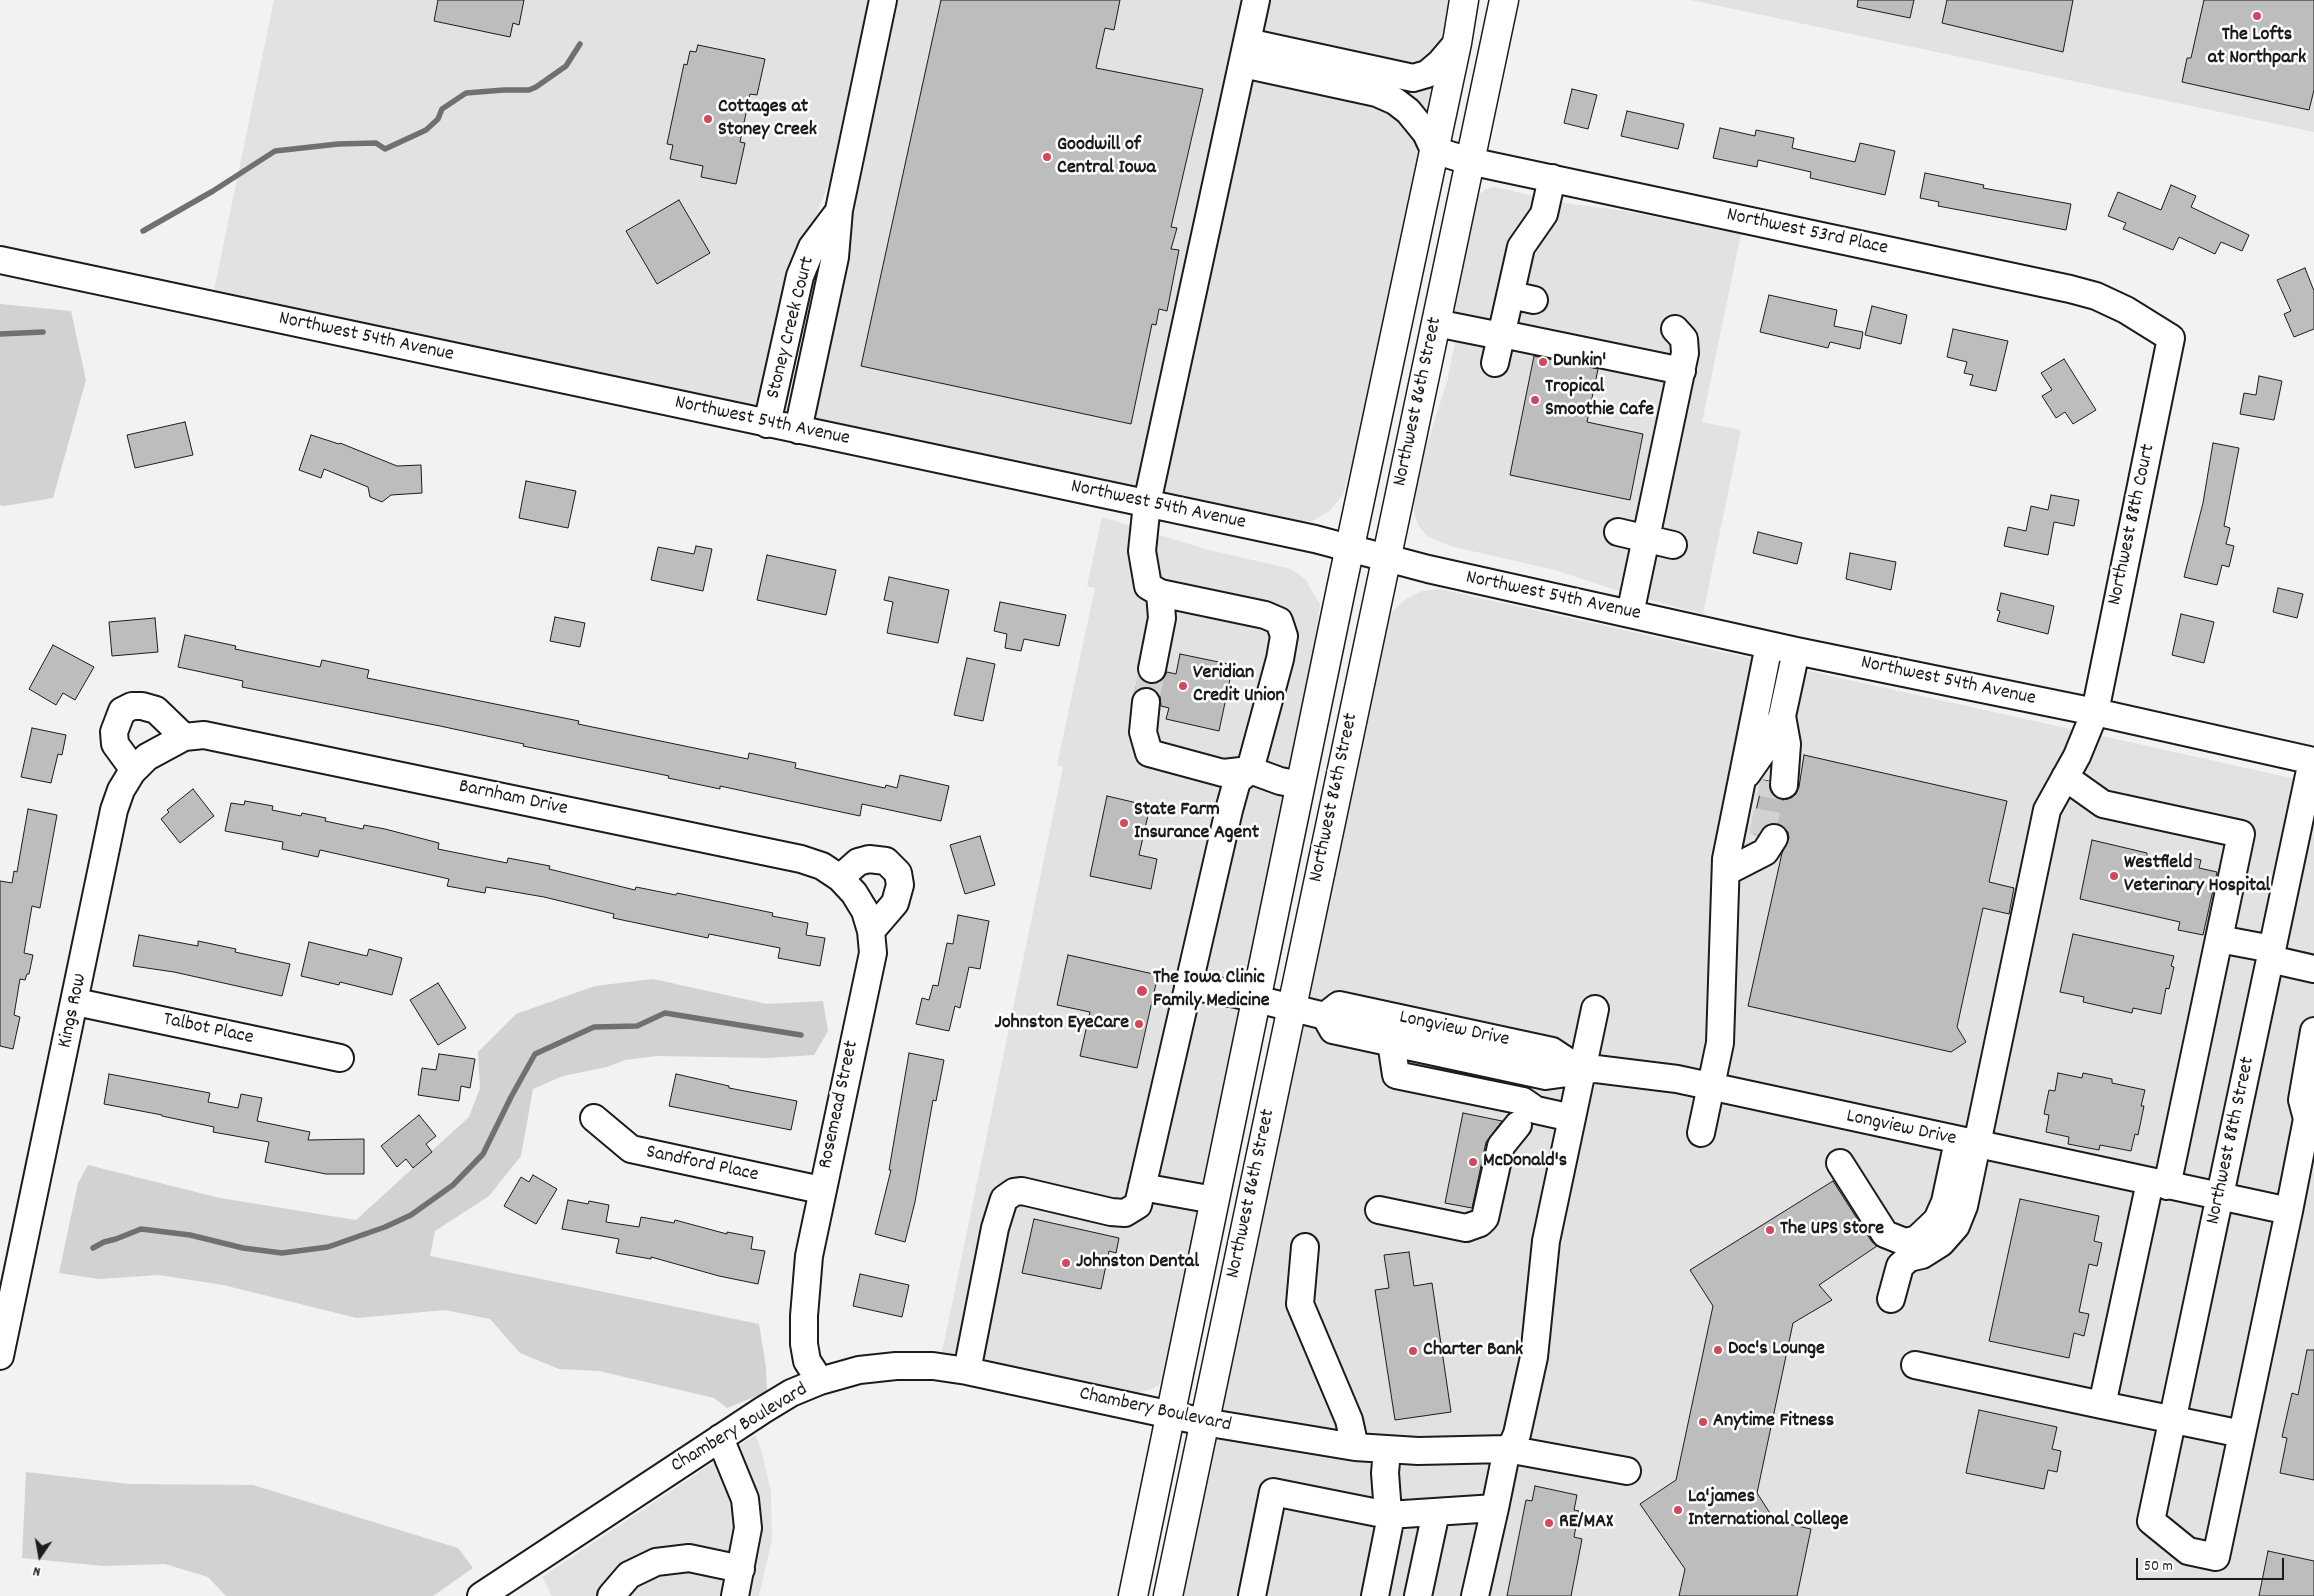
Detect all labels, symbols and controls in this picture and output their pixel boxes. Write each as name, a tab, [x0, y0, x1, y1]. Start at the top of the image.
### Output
marker: The Lofts at Northpark	[2251, 10, 2263, 22]
place label: The Lofts at Northpark	[2208, 24, 2306, 71]
place label: Cottages at Stoney Creek	[718, 96, 817, 143]
marker: Cottages at Stoney Creek	[702, 113, 714, 125]
place label: Goodwill of Central Iowa	[1057, 134, 1156, 181]
marker: Goodwill of Central Iowa	[1041, 151, 1053, 163]
street label: Northwest 53rd Place	[1724, 204, 1890, 262]
street label: Stoney Creek Court	[763, 254, 821, 402]
street label: Northwest 54th Avenue	[276, 308, 456, 368]
street label: Northwest 86th Street	[1389, 315, 1449, 489]
place label: Dunkin'	[1553, 350, 1606, 374]
marker: Dunkin'	[1537, 356, 1549, 368]
place label: Tropical Smoothie Cafe	[1545, 376, 1654, 423]
street label: Northwest 54th Avenue	[672, 392, 852, 452]
marker: Tropical Smoothie Cafe	[1529, 394, 1541, 406]
street label: Northwest 88th Court	[2104, 442, 2162, 608]
street label: Northwest 54th Avenue	[1068, 476, 1248, 536]
street label: Northwest 54th Avenue	[1463, 567, 1643, 627]
street label: Northwest 54th Avenue	[1858, 652, 2038, 712]
place label: Veridian Credit Union	[1193, 662, 1285, 709]
marker: Veridian Credit Union	[1177, 680, 1189, 692]
street label: Northwest 86th Street	[1305, 711, 1365, 885]
street label: Barnham Drive	[456, 776, 570, 822]
place label: State Farm Insurance Agent	[1134, 799, 1259, 846]
marker: State Farm Insurance Agent	[1118, 817, 1130, 829]
place label: Westfield Veterinary Hospital	[2124, 852, 2270, 899]
marker: Westfield Veterinary Hospital	[2108, 870, 2120, 882]
place label: The Iowa Clinic Family Medicine	[1153, 967, 1269, 1014]
street label: Kings Row	[54, 972, 94, 1050]
marker: The Iowa Clinic Family Medicine	[1135, 984, 1149, 998]
street label: Longview Drive	[1397, 1007, 1511, 1053]
street label: Talbot Place	[161, 1009, 255, 1051]
place label: Johnston EyeCare	[994, 1012, 1129, 1036]
marker: Johnston EyeCare	[1133, 1018, 1145, 1030]
street label: Rosemead Street	[815, 1039, 865, 1171]
street label: Northwest 88th Street	[2203, 1055, 2261, 1227]
street label: Longview Drive	[1844, 1106, 1958, 1152]
street label: Northwest 86th Street	[1222, 1107, 1282, 1281]
street label: Sandford Place	[644, 1141, 760, 1189]
place label: McDonald's	[1483, 1150, 1567, 1174]
marker: McDonald's	[1467, 1156, 1479, 1168]
place label: The UPS Store	[1780, 1218, 1884, 1242]
marker: The UPS Store	[1764, 1224, 1776, 1236]
place label: Johnston Dental	[1076, 1251, 1199, 1275]
marker: Johnston Dental	[1060, 1257, 1072, 1269]
place label: Doc's Lounge	[1728, 1338, 1825, 1362]
place label: Charter Bank	[1423, 1339, 1523, 1363]
marker: Doc's Lounge	[1712, 1344, 1724, 1356]
marker: Charter Bank	[1407, 1345, 1419, 1357]
street label: Chambery Boulevard	[667, 1379, 813, 1479]
street label: Chambery Boulevard	[1077, 1383, 1233, 1439]
place label: Anytime Fitness	[1713, 1410, 1834, 1434]
marker: Anytime Fitness	[1697, 1416, 1709, 1428]
place label: La'james International College	[1688, 1486, 1848, 1533]
marker: La'james International College	[1672, 1504, 1684, 1516]
place label: RE/MAX	[1559, 1511, 1613, 1535]
marker: RE/MAX	[1543, 1517, 1555, 1529]
north arrow	[15, 1531, 65, 1581]
scale bar	[2139, 1548, 2286, 1580]
text: 50 m	[2144, 1556, 2173, 1578]
text: N	[31, 1560, 42, 1581]

